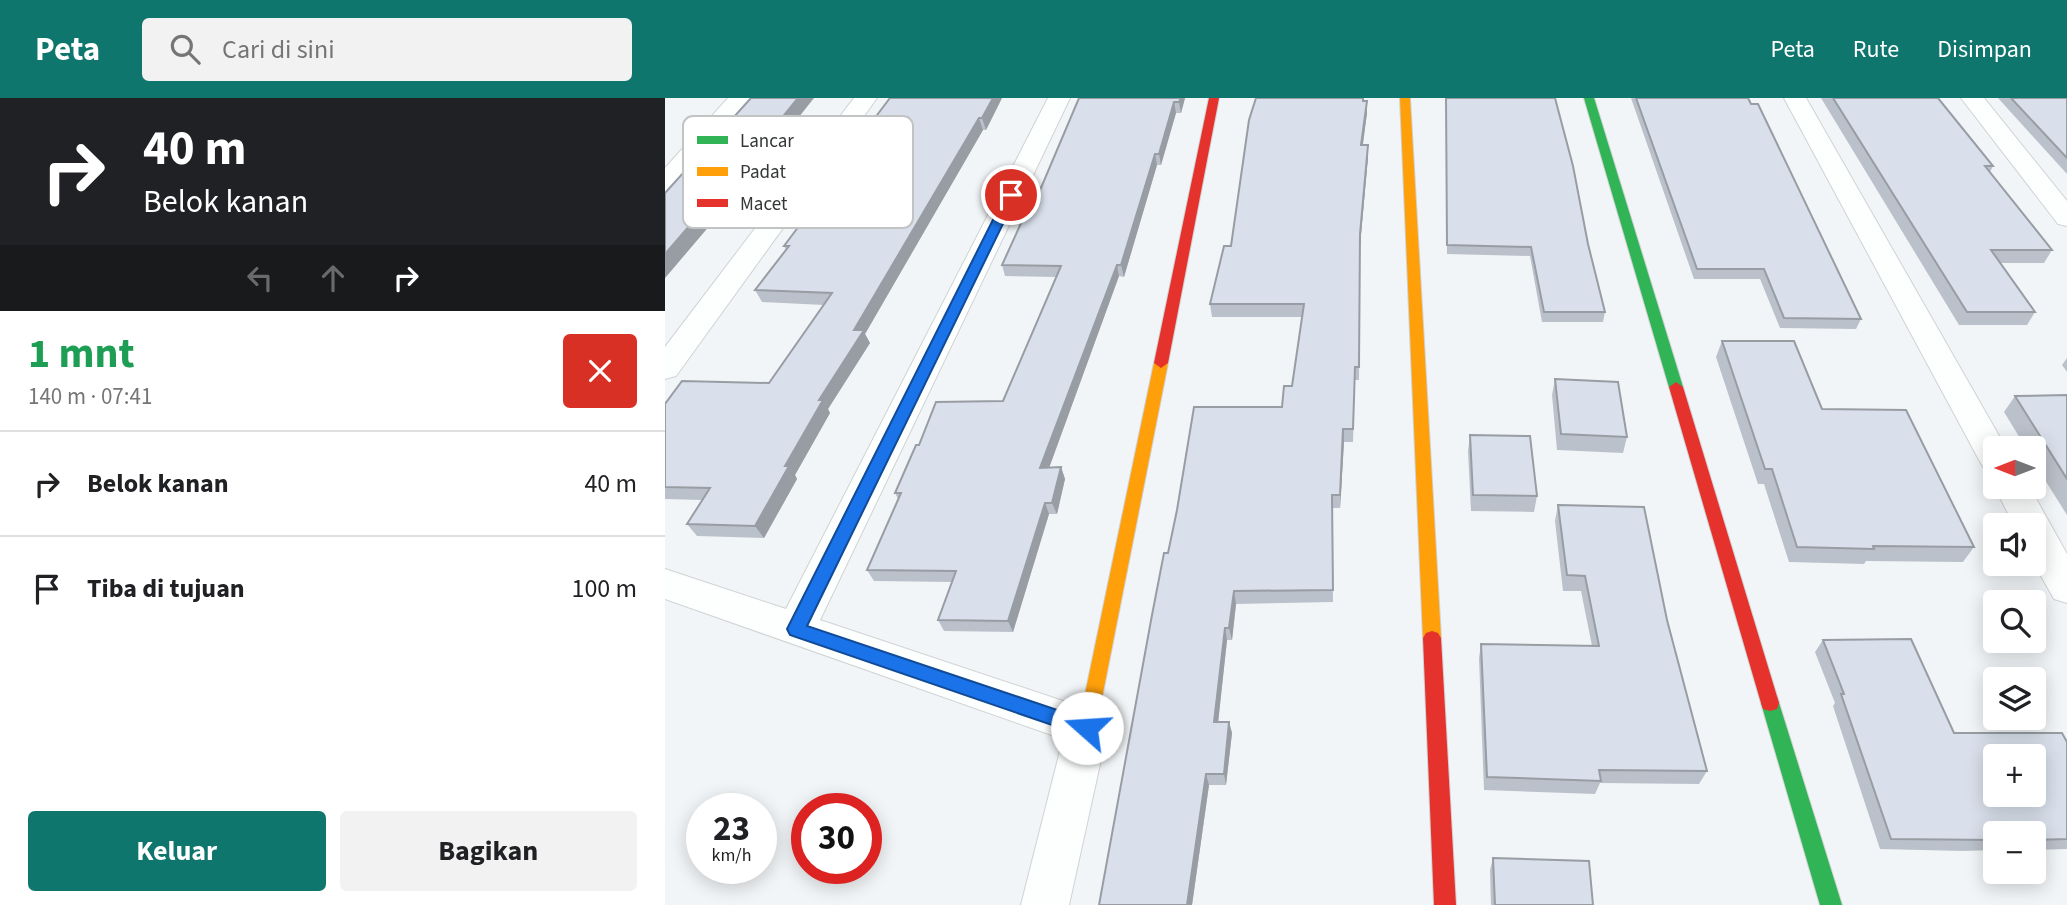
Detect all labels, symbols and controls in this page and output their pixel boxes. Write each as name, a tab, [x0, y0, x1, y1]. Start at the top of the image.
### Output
search box	[142, 18, 632, 81]
text: Peta	[35, 26, 100, 73]
icon: search	[166, 30, 204, 68]
text: Cari di sini	[222, 31, 335, 68]
text: Peta	[1770, 32, 1815, 67]
text: Rute	[1853, 32, 1899, 67]
text: Disimpan	[1937, 32, 2032, 67]
text: 40 m	[143, 114, 247, 184]
legend	[683, 116, 913, 228]
icon: right	[28, 126, 119, 217]
text: Lancar	[740, 128, 794, 155]
text: Padat	[740, 159, 786, 186]
pin	[981, 165, 1041, 225]
icon: arrive	[992, 176, 1030, 214]
text: Belok kanan	[143, 179, 308, 225]
text: Macet	[740, 191, 788, 218]
icon: left	[241, 259, 279, 297]
icon: ahead	[314, 259, 352, 297]
icon: right	[387, 259, 425, 297]
text: 1 mnt	[28, 324, 135, 384]
button: close	[563, 334, 637, 408]
text: 140 m · 07:41	[28, 380, 152, 413]
north arrow	[1983, 436, 2046, 499]
map controls	[1983, 436, 2046, 884]
icon: right	[28, 465, 66, 503]
text: Belok kanan	[87, 465, 229, 502]
text: 40 m	[584, 465, 637, 502]
button: sound	[1983, 513, 2046, 576]
icon: arrive	[28, 570, 66, 608]
text: Tiba di tujuan	[87, 570, 245, 607]
text: 100 m	[571, 570, 637, 607]
button: search	[1983, 590, 2046, 653]
button: layers	[1983, 667, 2046, 730]
position arrow	[1050, 691, 1124, 765]
button: +	[1983, 744, 2046, 807]
speed limit sign: 30	[791, 793, 882, 884]
text: 23	[713, 804, 750, 854]
button: Keluar	[28, 811, 326, 891]
button: Bagikan	[340, 811, 637, 891]
button: −	[1983, 821, 2046, 884]
text: km/h	[712, 843, 751, 868]

